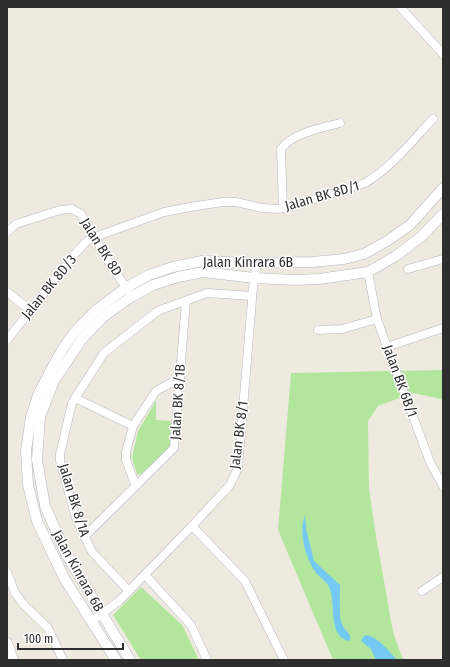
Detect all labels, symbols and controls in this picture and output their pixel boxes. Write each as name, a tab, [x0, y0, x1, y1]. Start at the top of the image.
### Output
street label: Jalan BK 8D/1	[283, 177, 361, 215]
street label: Jalan BK 8D	[77, 215, 125, 279]
street label: Jalan BK 8D/3	[18, 251, 80, 323]
street label: Jalan Kinrara 6B	[203, 254, 294, 271]
street label: Jalan BK 6B/1	[379, 342, 421, 420]
street label: Jalan BK 8/1B	[167, 363, 189, 440]
street label: Jalan BK 8/1	[226, 400, 252, 470]
street label: Jalan BK 8/1A	[55, 461, 93, 539]
street label: Jalan Kinrara 6B	[49, 527, 108, 615]
scale bar	[18, 625, 123, 651]
text: 100 m	[24, 632, 53, 646]

